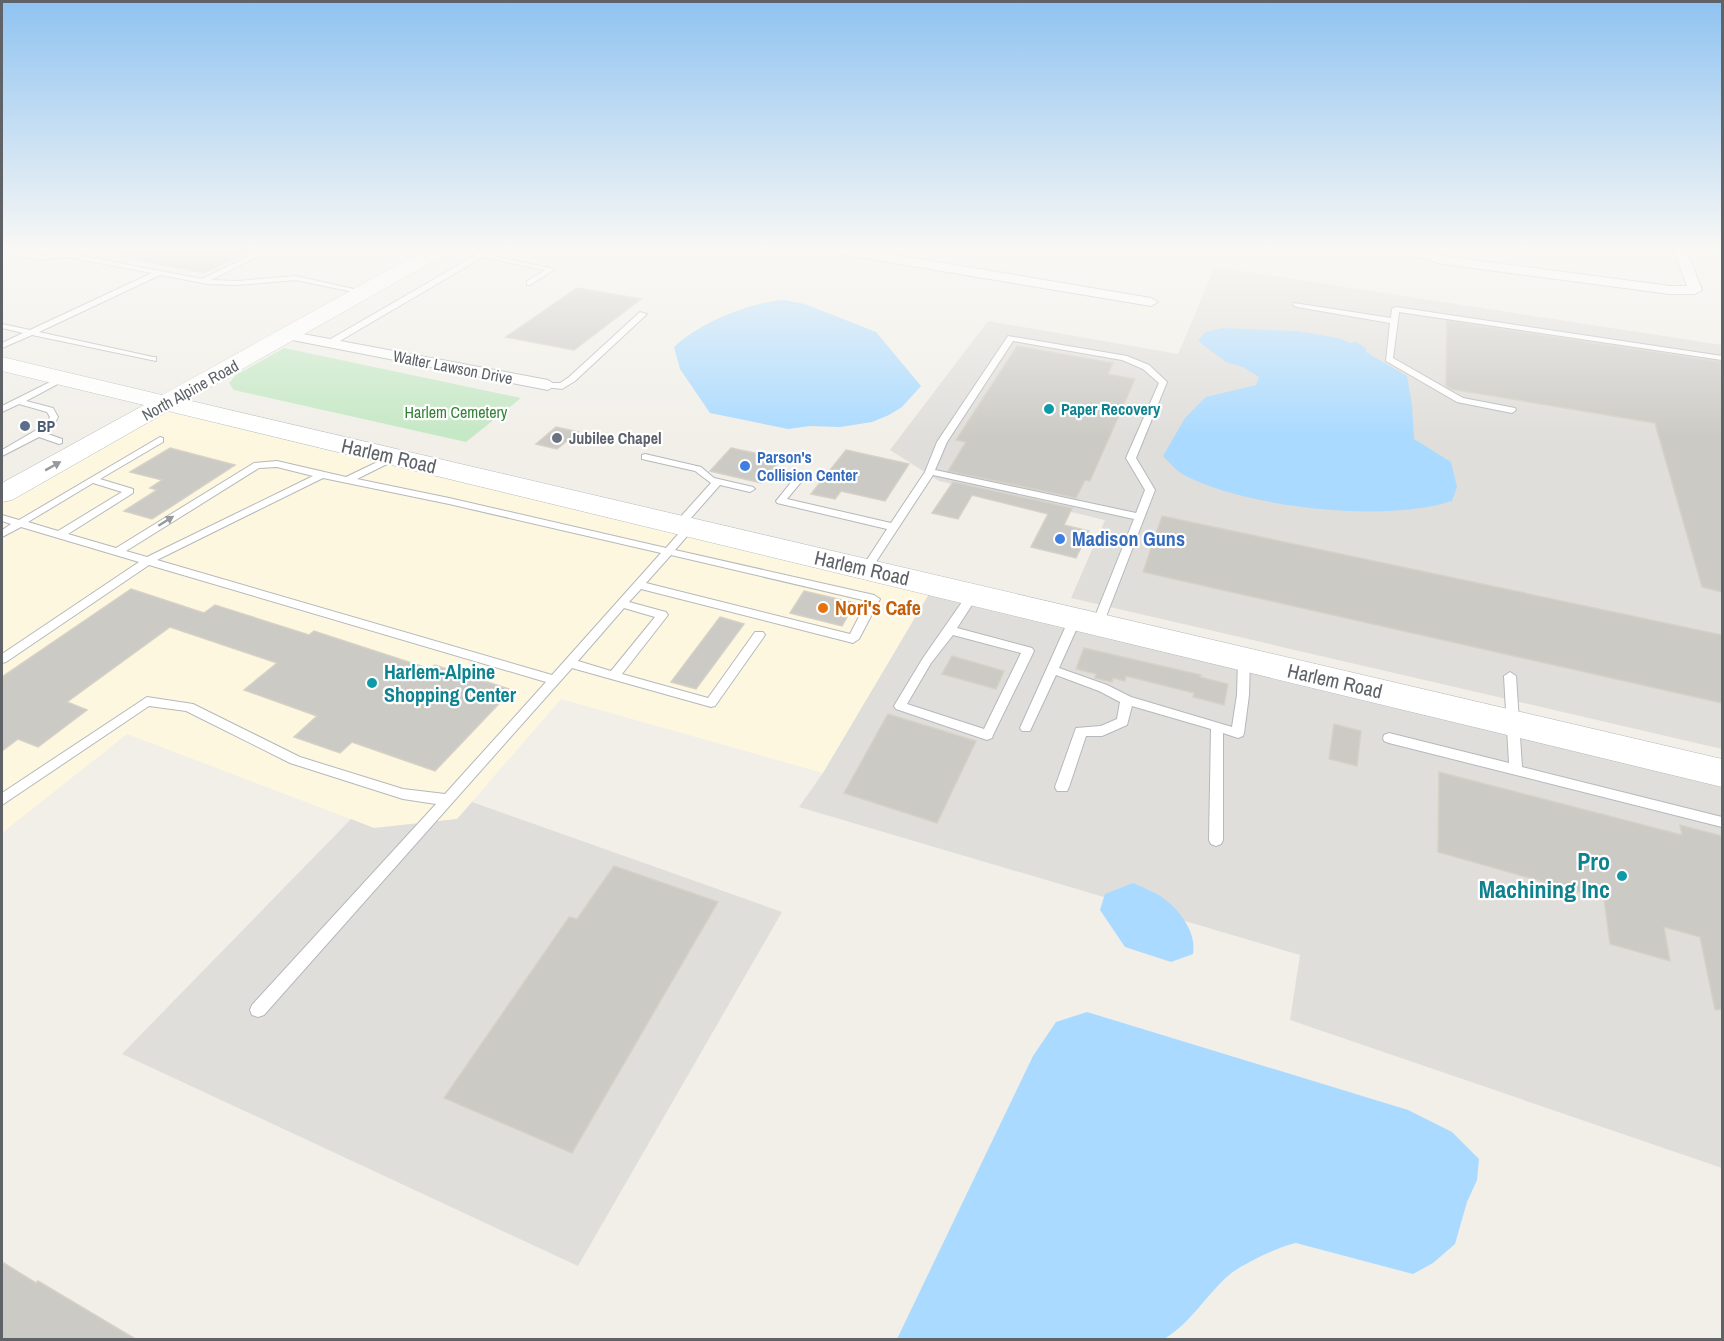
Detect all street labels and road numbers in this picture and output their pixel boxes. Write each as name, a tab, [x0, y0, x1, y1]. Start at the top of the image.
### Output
street label: Walter Lawson Drive	[391, 345, 515, 389]
street label: North Alpine Road	[138, 354, 242, 426]
street label: Harlem Road	[339, 431, 439, 480]
street label: Harlem Road	[812, 543, 912, 592]
street label: Harlem Road	[1285, 656, 1385, 705]

